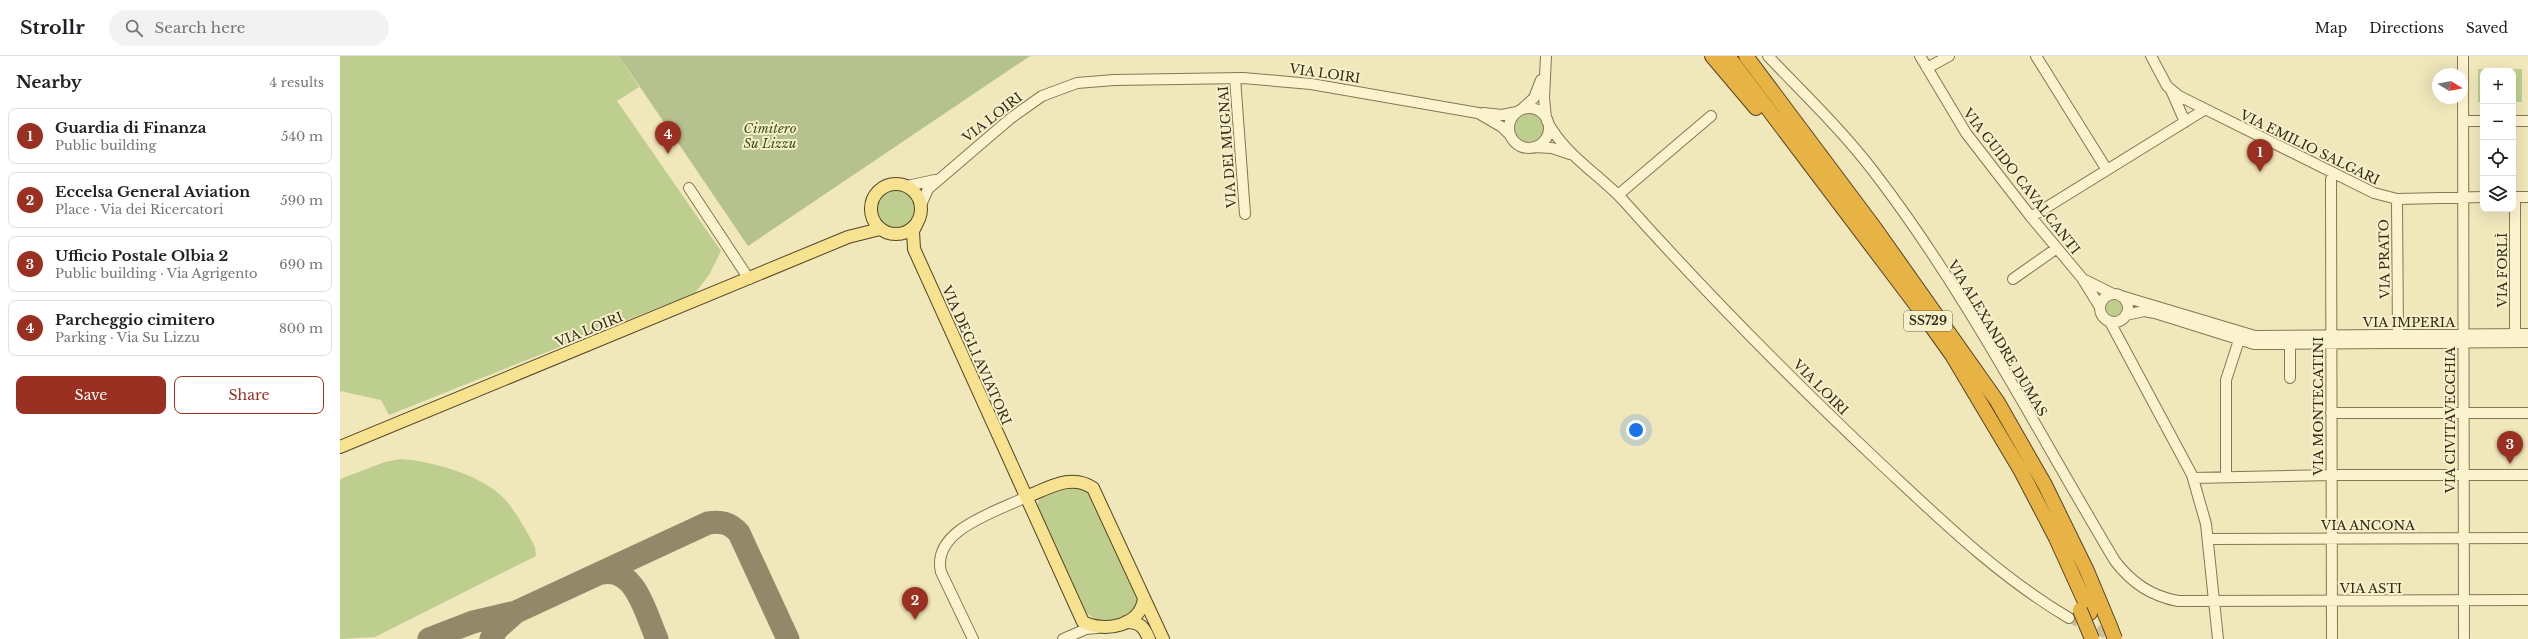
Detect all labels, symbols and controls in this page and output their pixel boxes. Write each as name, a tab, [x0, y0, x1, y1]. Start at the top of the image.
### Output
search box	[109, 10, 389, 46]
text: Strollr	[20, 16, 85, 39]
icon: search	[123, 17, 145, 39]
text: Search here	[155, 18, 245, 37]
text: Map	[2315, 19, 2347, 37]
text: Directions	[2369, 19, 2444, 37]
text: Saved	[2466, 19, 2508, 37]
street label: VIA LOIRI	[1287, 60, 1361, 87]
north arrow	[2432, 68, 2468, 104]
map controls	[2480, 68, 2516, 212]
button: +	[2480, 68, 2516, 104]
text: Nearby	[16, 72, 82, 93]
text: 4 results	[270, 74, 324, 91]
street label: VIA DEI MUGNAI	[1215, 85, 1240, 210]
street label: VIA LOIRI	[958, 89, 1026, 147]
street label: VIA GUIDO CAVALCANTI	[1959, 104, 2084, 258]
button: −	[2480, 104, 2516, 140]
street label: VIA EMILIO SALGARI	[2236, 106, 2382, 189]
text: Guardia di Finanza	[55, 118, 206, 137]
park label: Cimitero Su Lizzu	[743, 120, 797, 152]
pin: 4	[655, 121, 681, 154]
text: 1	[27, 128, 33, 145]
text: 540 m	[281, 128, 323, 145]
text: Public building	[55, 137, 156, 154]
pin: 1	[2247, 139, 2273, 172]
button: locate	[2480, 140, 2516, 176]
button: layers	[2480, 176, 2516, 212]
text: Eccelsa General Aviation	[55, 182, 250, 201]
text: 2	[26, 192, 34, 209]
text: 590 m	[280, 192, 323, 209]
text: Place · Via dei Ricercatori	[55, 201, 223, 218]
street label: VIA PRATO	[2375, 219, 2394, 300]
street label: VIA FORLÌ	[2494, 233, 2511, 308]
text: Ufficio Postale Olbia 2	[55, 246, 228, 265]
text: 3	[26, 256, 34, 273]
text: 690 m	[279, 256, 323, 273]
street label: VIA ALEXANDRE DUMAS	[1944, 256, 2051, 420]
text: Public building · Via Agrigento	[55, 265, 258, 282]
street label: VIA DEGLI AVIATORI	[938, 282, 1015, 428]
street label: VIA LOIRI	[552, 308, 625, 351]
text: Parcheggio cimitero	[55, 310, 215, 329]
road number: SS729	[1904, 311, 1952, 331]
street label: VIA IMPERIA	[2362, 314, 2456, 331]
text: 4	[26, 320, 34, 337]
text: 800 m	[279, 320, 323, 337]
text: Parking · Via Su Lizzu	[55, 329, 200, 346]
street label: VIA MONTECATINI	[2310, 336, 2327, 477]
street label: VIA CIVITAVECCHIA	[2442, 346, 2459, 494]
street label: VIA LOIRI	[1789, 355, 1852, 419]
button: Save	[16, 376, 166, 414]
button: Share	[174, 376, 324, 414]
your location	[1626, 420, 1646, 440]
pin: 3	[2497, 431, 2523, 464]
street label: VIA ANCONA	[2320, 517, 2416, 534]
street label: VIA ASTI	[2339, 580, 2402, 597]
pin: 2	[902, 587, 928, 620]

